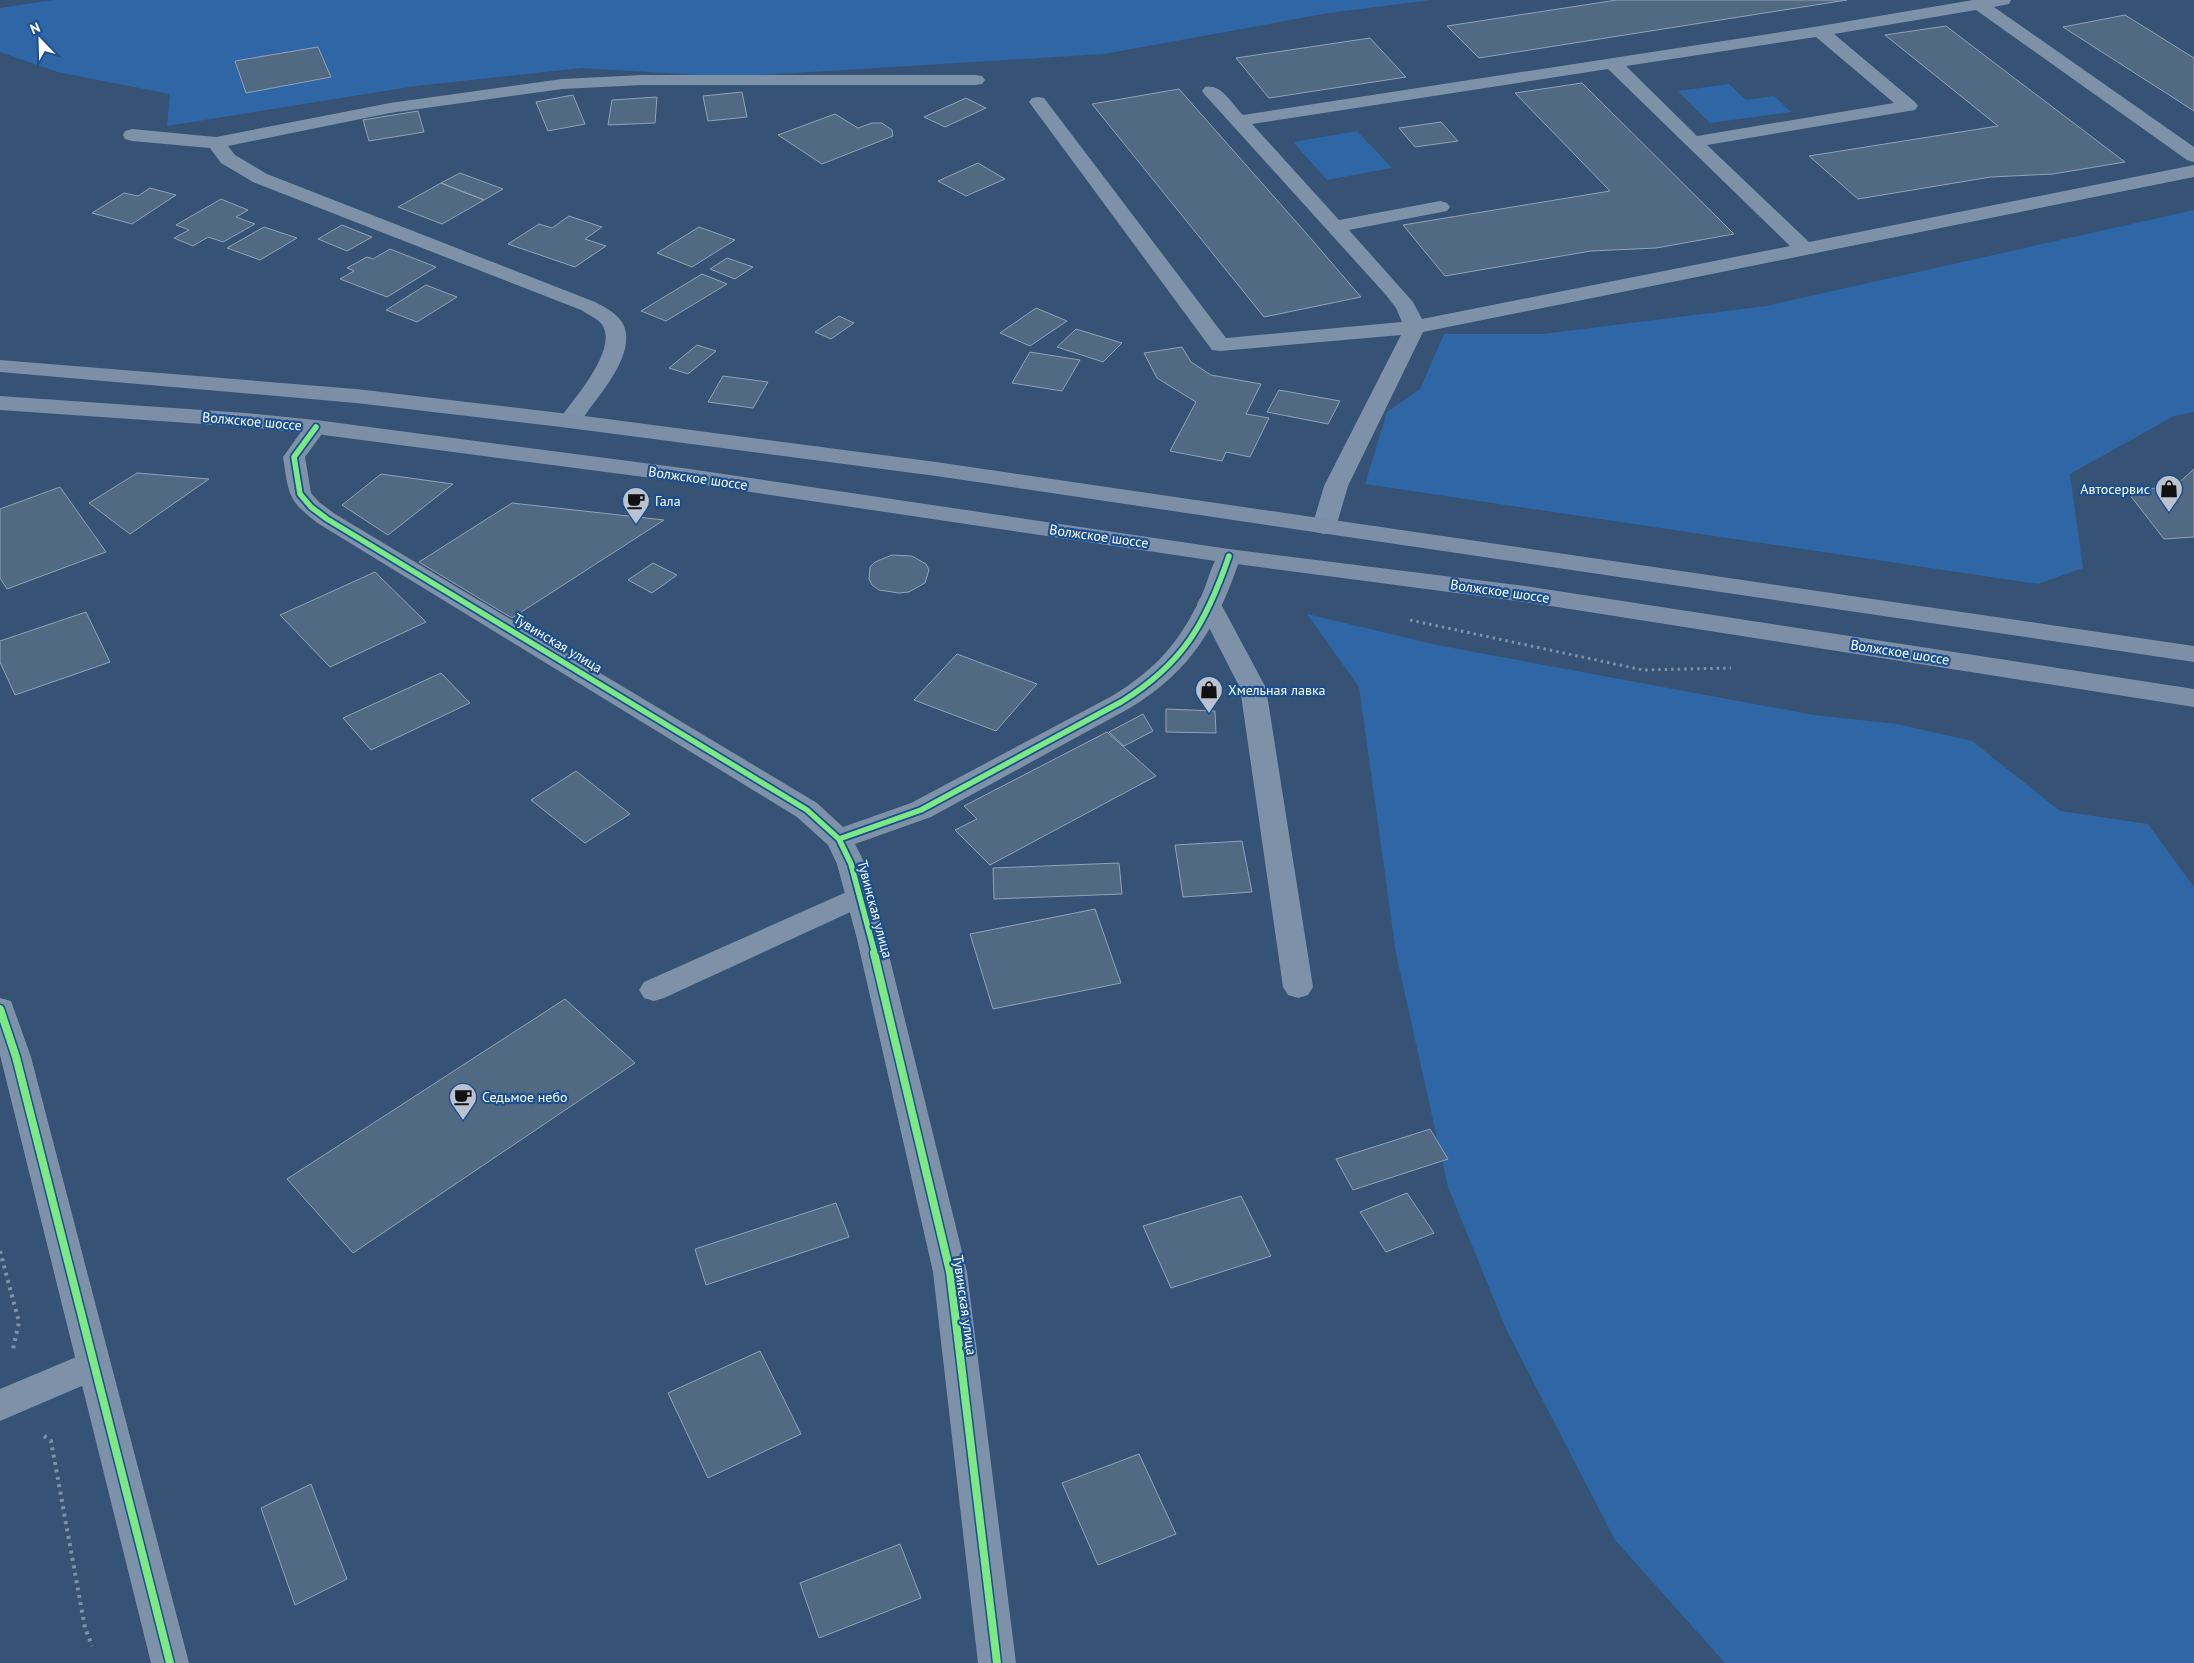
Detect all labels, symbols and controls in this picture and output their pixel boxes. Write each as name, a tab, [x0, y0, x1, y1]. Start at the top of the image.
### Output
north arrow	[15, 15, 65, 65]
text: N	[27, 18, 43, 38]
street label: Волжское шоссе	[201, 408, 303, 434]
street label: Волжское шоссе	[647, 462, 749, 494]
shop icon: Автосервис	[2154, 474, 2184, 513]
place label: Автосервис	[2080, 480, 2150, 498]
cafe icon: Гала	[621, 486, 651, 525]
place label: Гала	[655, 492, 681, 510]
street label: Волжское шоссе	[1048, 520, 1150, 552]
street label: Волжское шоссе	[1449, 575, 1551, 607]
street label: Тувинская улица	[510, 609, 606, 677]
street label: Волжское шоссе	[1849, 635, 1951, 669]
shop icon: Хмельная лавка	[1194, 675, 1224, 714]
place label: Хмельная лавка	[1228, 681, 1326, 699]
street label: Тувинская улица	[853, 858, 897, 960]
cafe icon: Седьмое небо	[448, 1082, 478, 1121]
place label: Седьмое небо	[482, 1088, 567, 1106]
street label: Тувинская улица	[949, 1254, 981, 1356]

